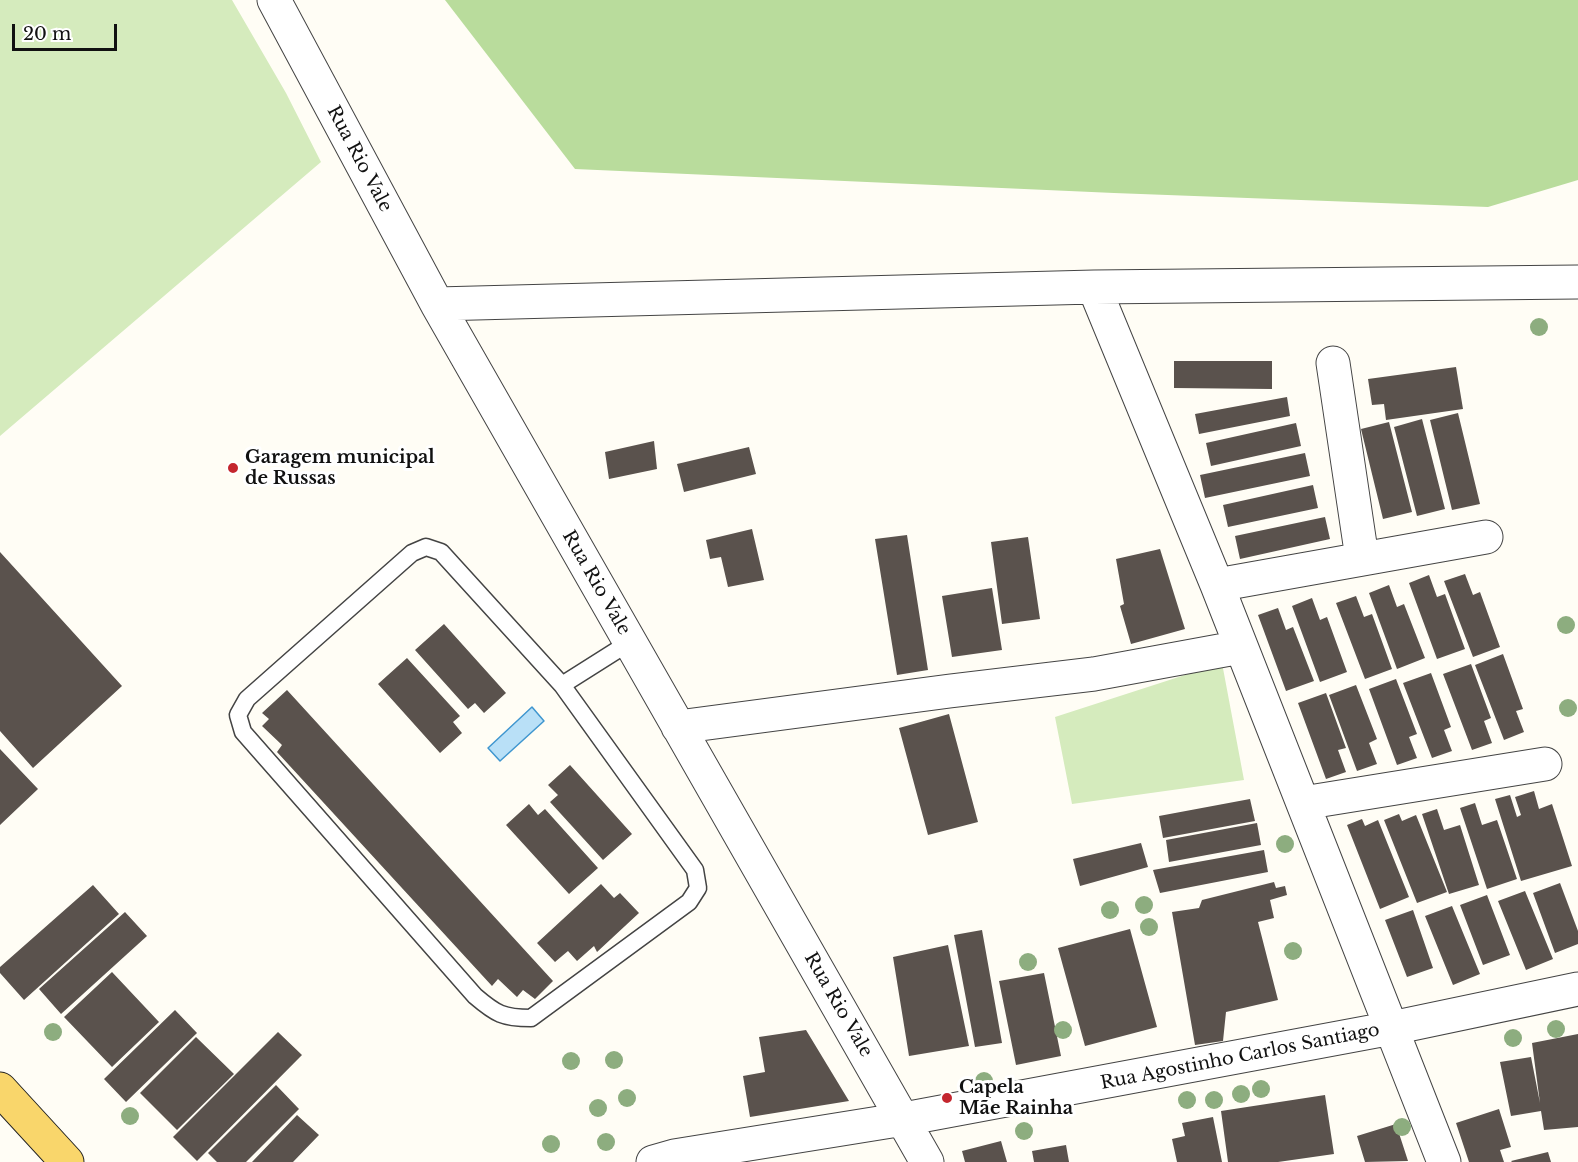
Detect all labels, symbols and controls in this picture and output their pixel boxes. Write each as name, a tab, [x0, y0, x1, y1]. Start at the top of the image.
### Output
scale bar	[15, 12, 120, 50]
text: 20 m	[23, 23, 71, 45]
street label: Rua Rio Vale	[322, 102, 396, 216]
place label: Garagem municipal de Russas	[245, 447, 435, 490]
marker: Garagem municipal de Russas	[226, 461, 240, 475]
street label: Rua Rio Vale	[557, 527, 635, 639]
street label: Rua Rio Vale	[799, 949, 877, 1061]
street label: Rua Agostinho Carlos Santiago	[1099, 1019, 1381, 1095]
place label: Capela Mãe Rainha	[959, 1077, 1073, 1120]
marker: Capela Mãe Rainha	[940, 1091, 954, 1105]

